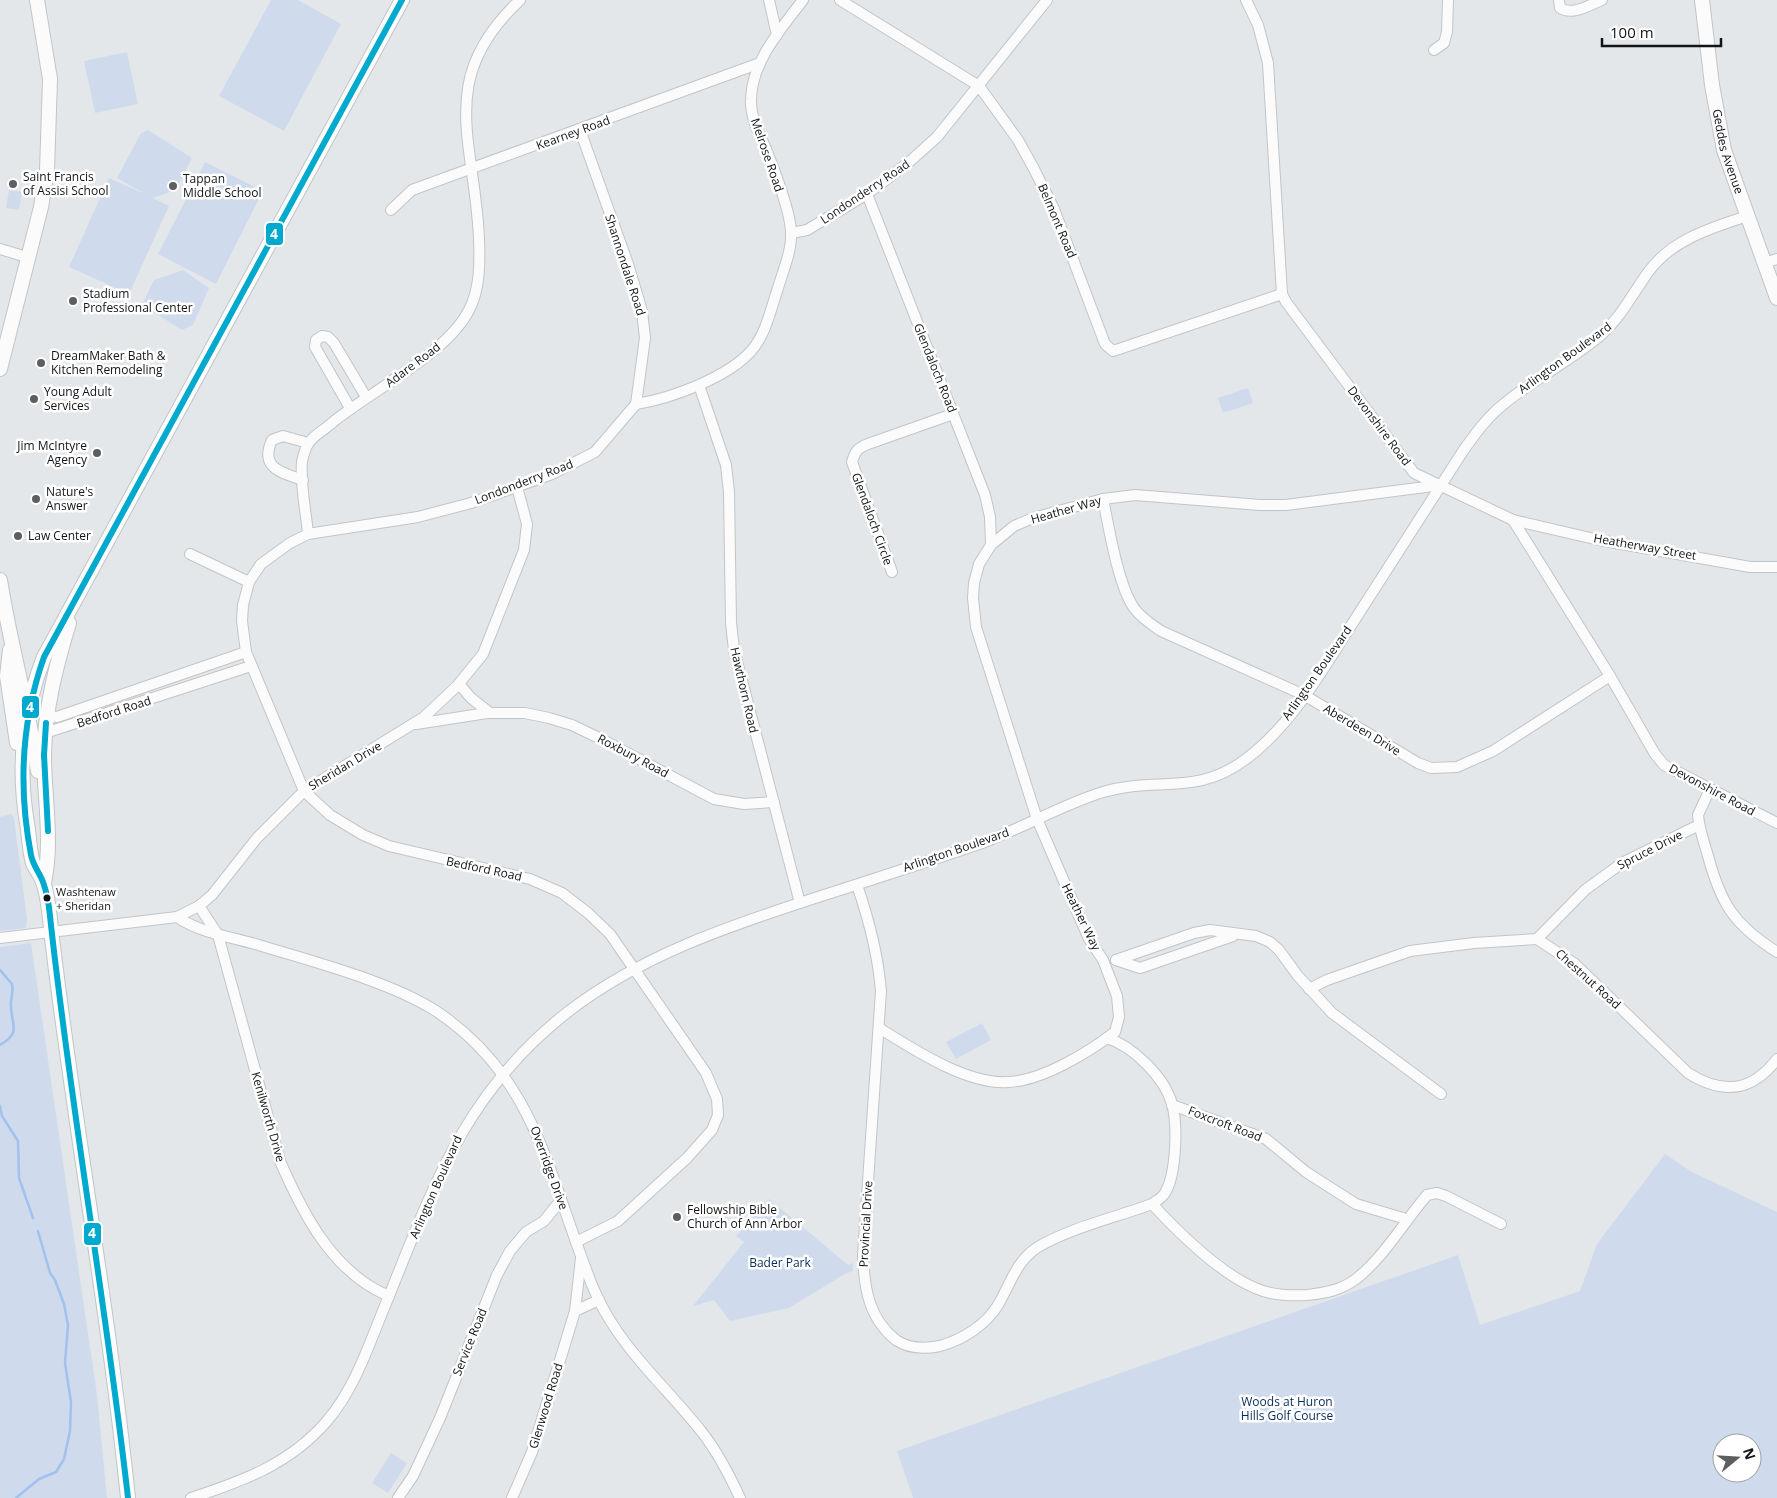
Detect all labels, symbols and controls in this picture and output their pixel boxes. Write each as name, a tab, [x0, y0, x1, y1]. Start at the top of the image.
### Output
scale bar	[1602, 15, 1721, 47]
text: 100 m	[1610, 22, 1654, 42]
street label: Geddes Avenue	[1709, 108, 1748, 196]
street label: Kearney Road	[533, 111, 612, 154]
street label: Melrose Road	[747, 116, 788, 194]
street label: Londonderry Road	[817, 155, 913, 228]
place label: Saint Francis of Assisi School	[23, 168, 108, 199]
place label: Tappan Middle School	[183, 170, 262, 201]
marker: Saint Francis of Assisi School	[7, 178, 19, 190]
marker: Tappan Middle School	[167, 180, 179, 192]
street label: Belmont Road	[1034, 181, 1081, 261]
street label: Shannondale Road	[601, 212, 650, 318]
line badge: 4	[265, 222, 284, 246]
text: 4	[270, 224, 278, 243]
place label: Stadium Professional Center	[83, 285, 193, 316]
marker: Stadium Professional Center	[67, 295, 79, 307]
street label: Arlington Boulevard	[1515, 318, 1615, 397]
street label: Glendaloch Road	[910, 321, 961, 415]
street label: Adare Road	[382, 338, 444, 391]
place label: DreamMaker Bath & Kitchen Remodeling	[51, 347, 166, 378]
marker: DreamMaker Bath & Kitchen Remodeling	[35, 357, 47, 369]
street label: Devonshire Road	[1344, 382, 1415, 469]
place label: Young Adult Services	[44, 383, 112, 414]
marker: Young Adult Services	[28, 393, 40, 405]
place label: Jim McIntyre Agency	[16, 437, 88, 468]
marker: Jim McIntyre Agency	[91, 447, 103, 459]
street label: Londonderry Road	[472, 455, 576, 508]
street label: Glendaloch Circle	[848, 470, 897, 568]
place label: Nature's Answer	[46, 483, 94, 514]
street label: Heather Way	[1029, 491, 1104, 528]
marker: Nature's Answer	[30, 493, 42, 505]
place label: Law Center	[28, 527, 91, 544]
street label: Heatherway Street	[1592, 529, 1698, 564]
marker: Law Center	[12, 530, 24, 542]
street label: Arlington Boulevard	[1278, 622, 1356, 723]
street label: Hawthorn Road	[726, 645, 763, 735]
street label: Bedford Road	[75, 692, 153, 732]
line badge: 4	[21, 695, 40, 719]
text: 4	[26, 697, 34, 716]
street label: Aberdeen Drive	[1320, 700, 1404, 759]
street label: Roxbury Road	[595, 730, 672, 781]
street label: Sheridan Drive	[305, 737, 385, 794]
street label: Devonshire Road	[1666, 760, 1758, 819]
street label: Arlington Boulevard	[900, 823, 1011, 876]
street label: Spruce Drive	[1614, 826, 1686, 873]
street label: Bedford Road	[445, 852, 524, 885]
street label: Heather Way	[1058, 881, 1105, 954]
place label: Washtenaw + Sheridan	[56, 884, 116, 913]
marker: Washtenaw + Sheridan	[42, 893, 52, 903]
street label: Chestnut Road	[1552, 945, 1625, 1013]
street label: Kenilworth Drive	[247, 1070, 290, 1164]
street label: Foxcroft Road	[1186, 1102, 1264, 1145]
street label: Overridge Drive	[526, 1124, 573, 1212]
street label: Arlington Boulevard	[405, 1132, 466, 1241]
street label: Provincial Drive	[855, 1180, 876, 1268]
place label: Fellowship Bible Church of Ann Arbor	[687, 1201, 802, 1232]
marker: Fellowship Bible Church of Ann Arbor	[671, 1211, 683, 1223]
line badge: 4	[83, 1222, 102, 1246]
text: 4	[88, 1223, 96, 1242]
park label: Bader Park	[749, 1254, 812, 1271]
street label: Service Road	[448, 1305, 491, 1378]
street label: Glenwood Road	[524, 1361, 567, 1451]
park label: Woods at Huron Hills Golf Course	[1241, 1393, 1333, 1424]
north arrow	[1712, 1433, 1762, 1483]
text: N	[1739, 1445, 1761, 1462]

